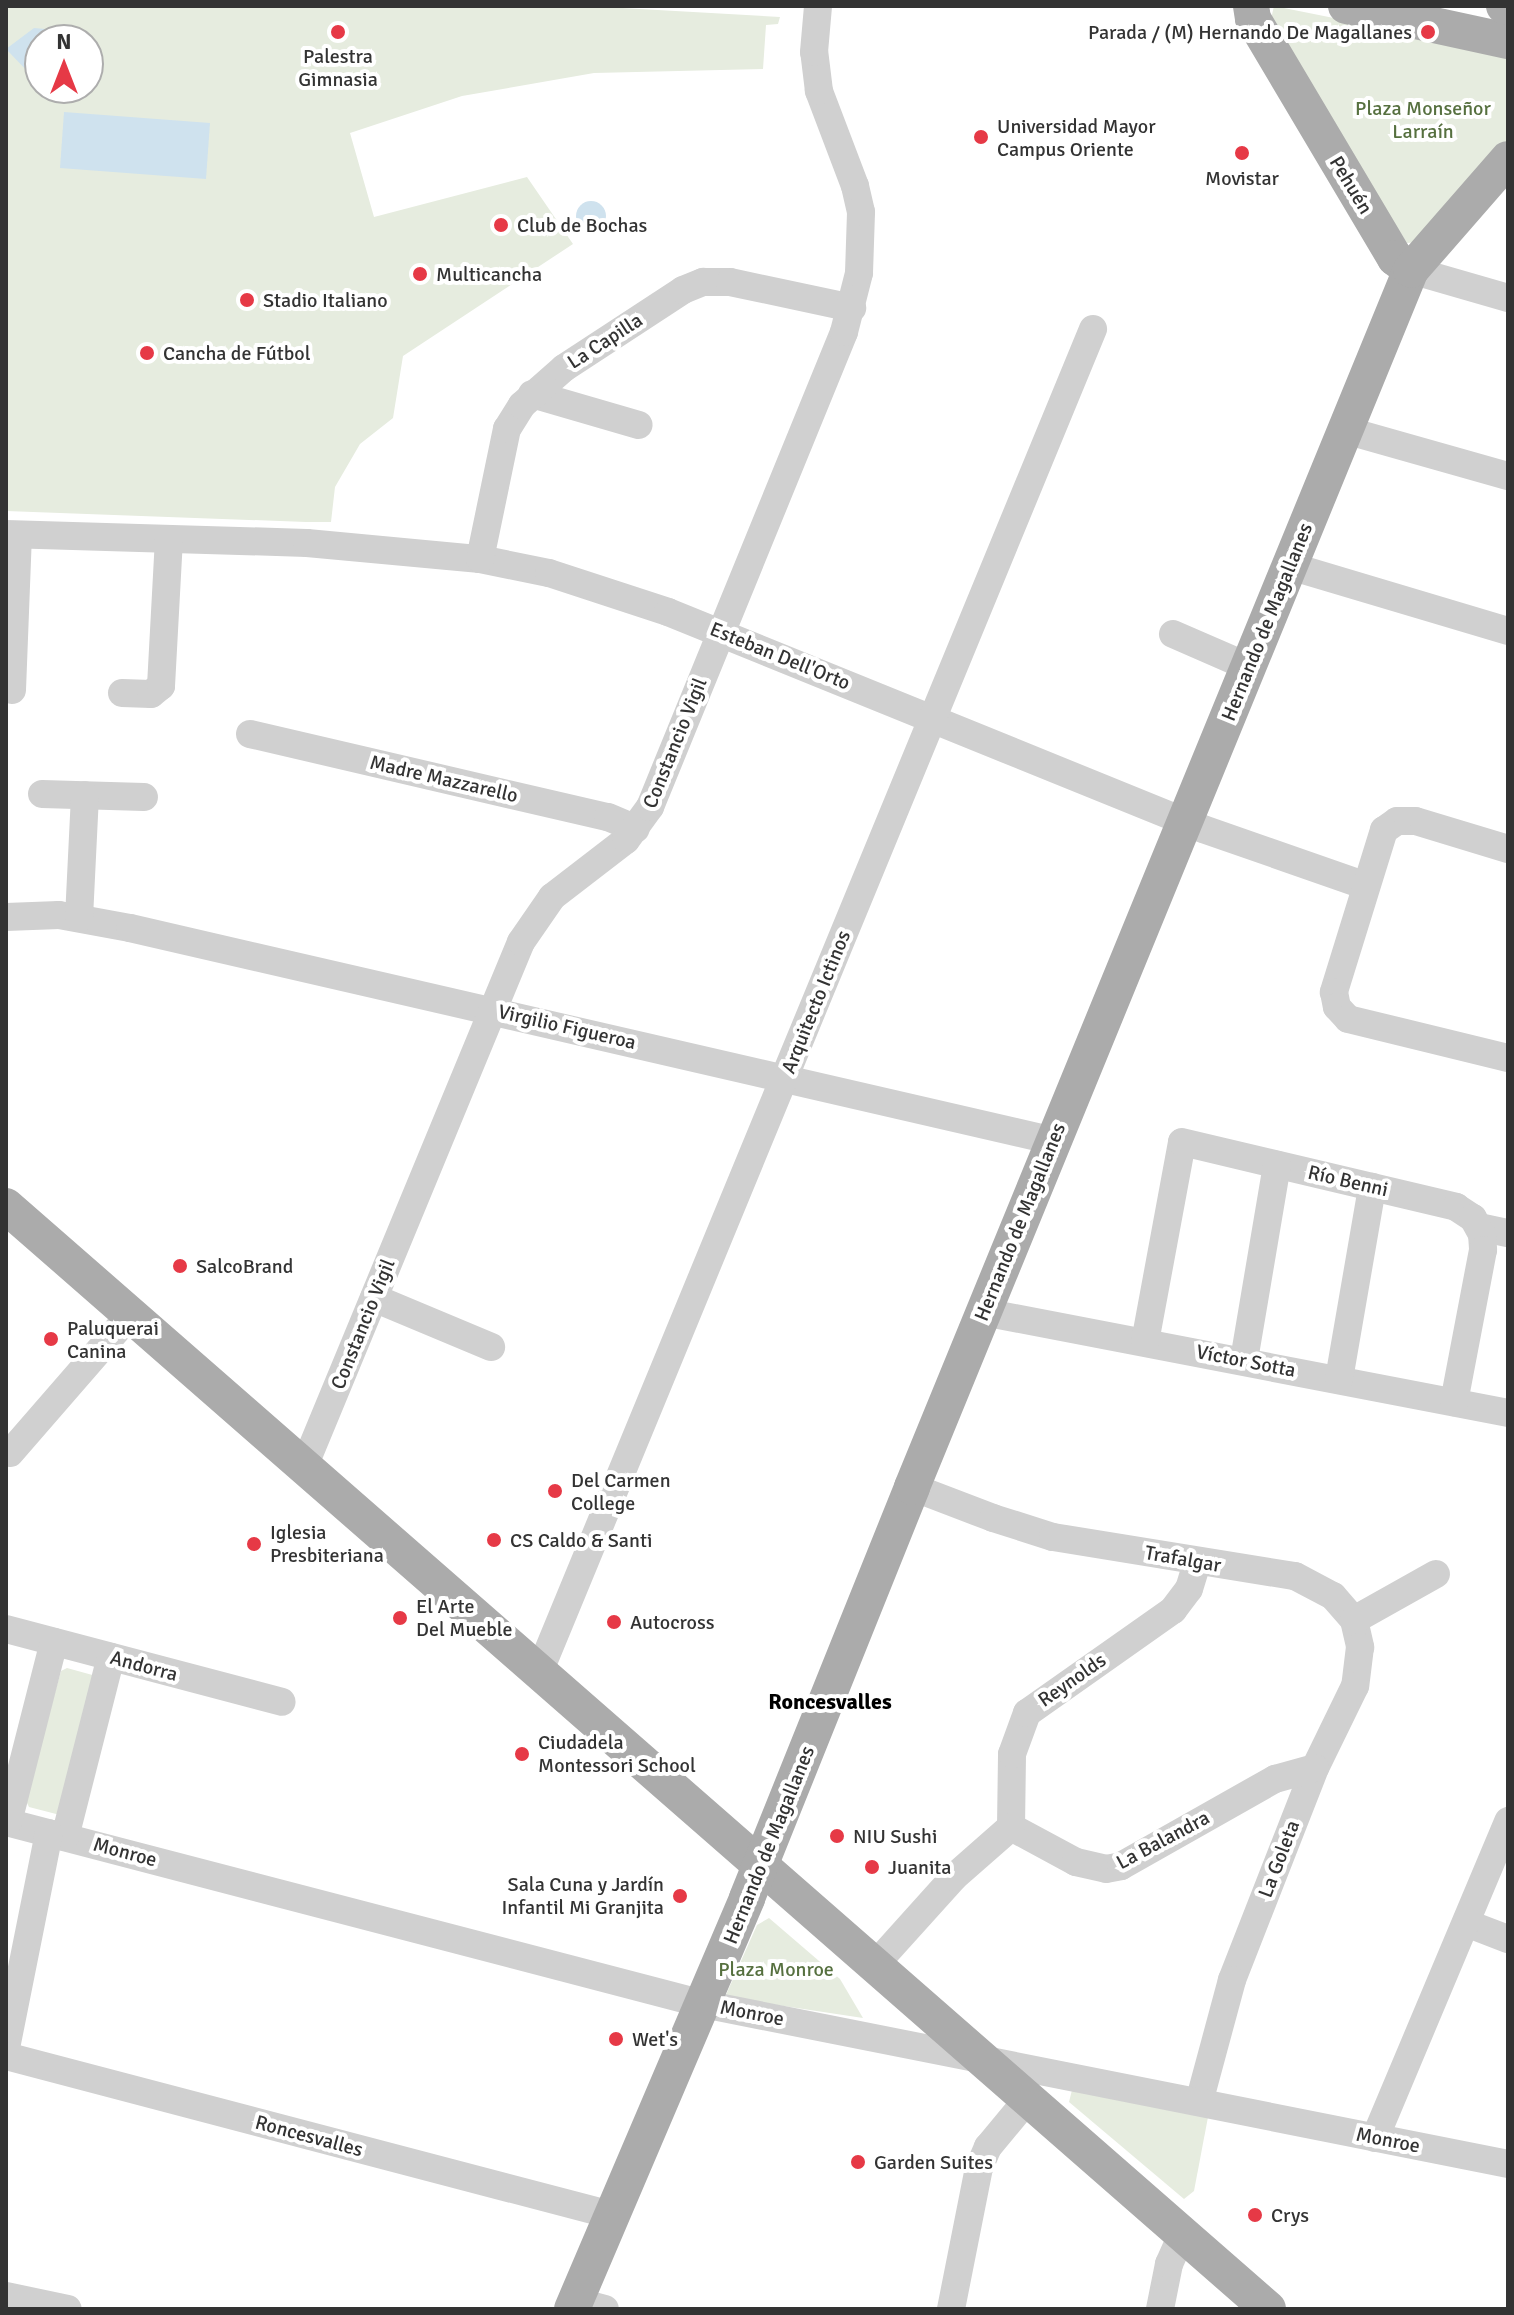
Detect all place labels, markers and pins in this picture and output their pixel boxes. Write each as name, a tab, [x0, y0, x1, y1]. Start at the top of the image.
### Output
place label: Parada / (M) Hernando De Magallanes	[1088, 20, 1412, 44]
marker: Palestra Gimnasia	[329, 23, 347, 41]
marker: Parada / (M) Hernando De Magallanes	[1419, 23, 1437, 41]
place label: Palestra Gimnasia	[298, 44, 378, 91]
place label: Universidad Mayor Campus Oriente	[997, 114, 1155, 161]
marker: Universidad Mayor Campus Oriente	[972, 128, 990, 146]
marker: Movistar	[1233, 144, 1251, 162]
place label: Movistar	[1205, 166, 1279, 190]
place label: Club de Bochas	[517, 213, 647, 237]
marker: Club de Bochas	[492, 216, 510, 234]
place label: Multicancha	[436, 262, 542, 286]
marker: Multicancha	[411, 265, 429, 283]
place label: Stadio Italiano	[263, 288, 388, 312]
marker: Stadio Italiano	[238, 291, 256, 309]
place label: Cancha de Fútbol	[163, 341, 311, 365]
marker: Cancha de Fútbol	[138, 344, 156, 362]
place label: SalcoBrand	[196, 1254, 293, 1278]
marker: SalcoBrand	[171, 1257, 189, 1275]
place label: Paluquerai Canina	[67, 1316, 159, 1363]
marker: Paluquerai Canina	[42, 1330, 60, 1348]
place label: Del Carmen College	[571, 1468, 671, 1515]
marker: Del Carmen College	[546, 1482, 564, 1500]
place label: Iglesia Presbiteriana	[270, 1520, 384, 1567]
place label: CS Caldo & Santi	[510, 1528, 652, 1552]
marker: CS Caldo & Santi	[485, 1531, 503, 1549]
marker: Iglesia Presbiteriana	[245, 1535, 263, 1553]
place label: El Arte Del Mueble	[416, 1594, 513, 1641]
marker: El Arte Del Mueble	[391, 1609, 409, 1627]
place label: Autocross	[630, 1610, 714, 1634]
marker: Autocross	[605, 1613, 623, 1631]
place label: Ciudadela Montessori School	[538, 1730, 696, 1777]
marker: Ciudadela Montessori School	[513, 1745, 531, 1763]
place label: NIU Sushi	[853, 1824, 937, 1848]
marker: NIU Sushi	[828, 1827, 846, 1845]
place label: Juanita	[888, 1855, 951, 1879]
marker: Juanita	[863, 1858, 881, 1876]
place label: Sala Cuna y Jardín Infantil Mi Granjita	[502, 1872, 664, 1919]
marker: Sala Cuna y Jardín Infantil Mi Granjita	[671, 1887, 689, 1905]
place label: Wet's	[632, 2027, 678, 2051]
marker: Wet's	[607, 2030, 625, 2048]
place label: Garden Suites	[874, 2150, 993, 2174]
marker: Garden Suites	[849, 2153, 867, 2171]
place label: Crys	[1271, 2203, 1309, 2227]
marker: Crys	[1246, 2206, 1264, 2224]

